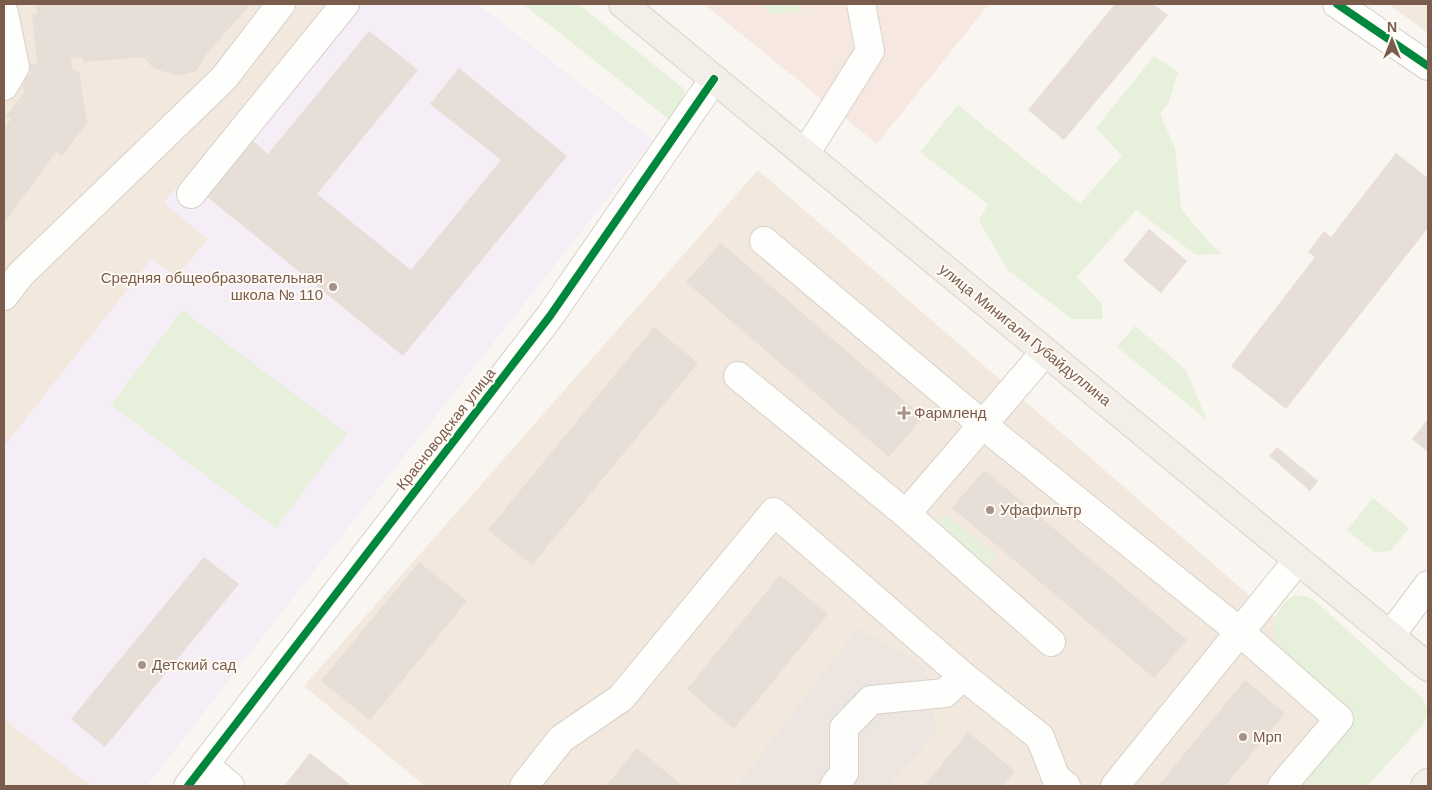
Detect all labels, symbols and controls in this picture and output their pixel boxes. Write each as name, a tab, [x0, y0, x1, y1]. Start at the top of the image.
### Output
north arrow	[1367, 15, 1417, 65]
text: N	[1387, 19, 1397, 35]
street label: улица Минигали Губайдуллина	[936, 260, 1115, 410]
place label: Средняя общеобразовательная школа № 110	[101, 269, 323, 303]
marker: Средняя общеобразовательная школа № 110	[327, 281, 339, 293]
street label: Красноводская улица	[393, 364, 499, 493]
place label: Фармленд	[914, 404, 987, 421]
marker: Фармленд	[898, 407, 910, 419]
place label: Уфафильтр	[1000, 501, 1082, 518]
marker: Уфафильтр	[984, 504, 996, 516]
place label: Детский сад	[152, 656, 237, 673]
marker: Детский сад	[136, 659, 148, 671]
place label: Мрп	[1253, 728, 1282, 745]
marker: Мрп	[1237, 731, 1249, 743]

